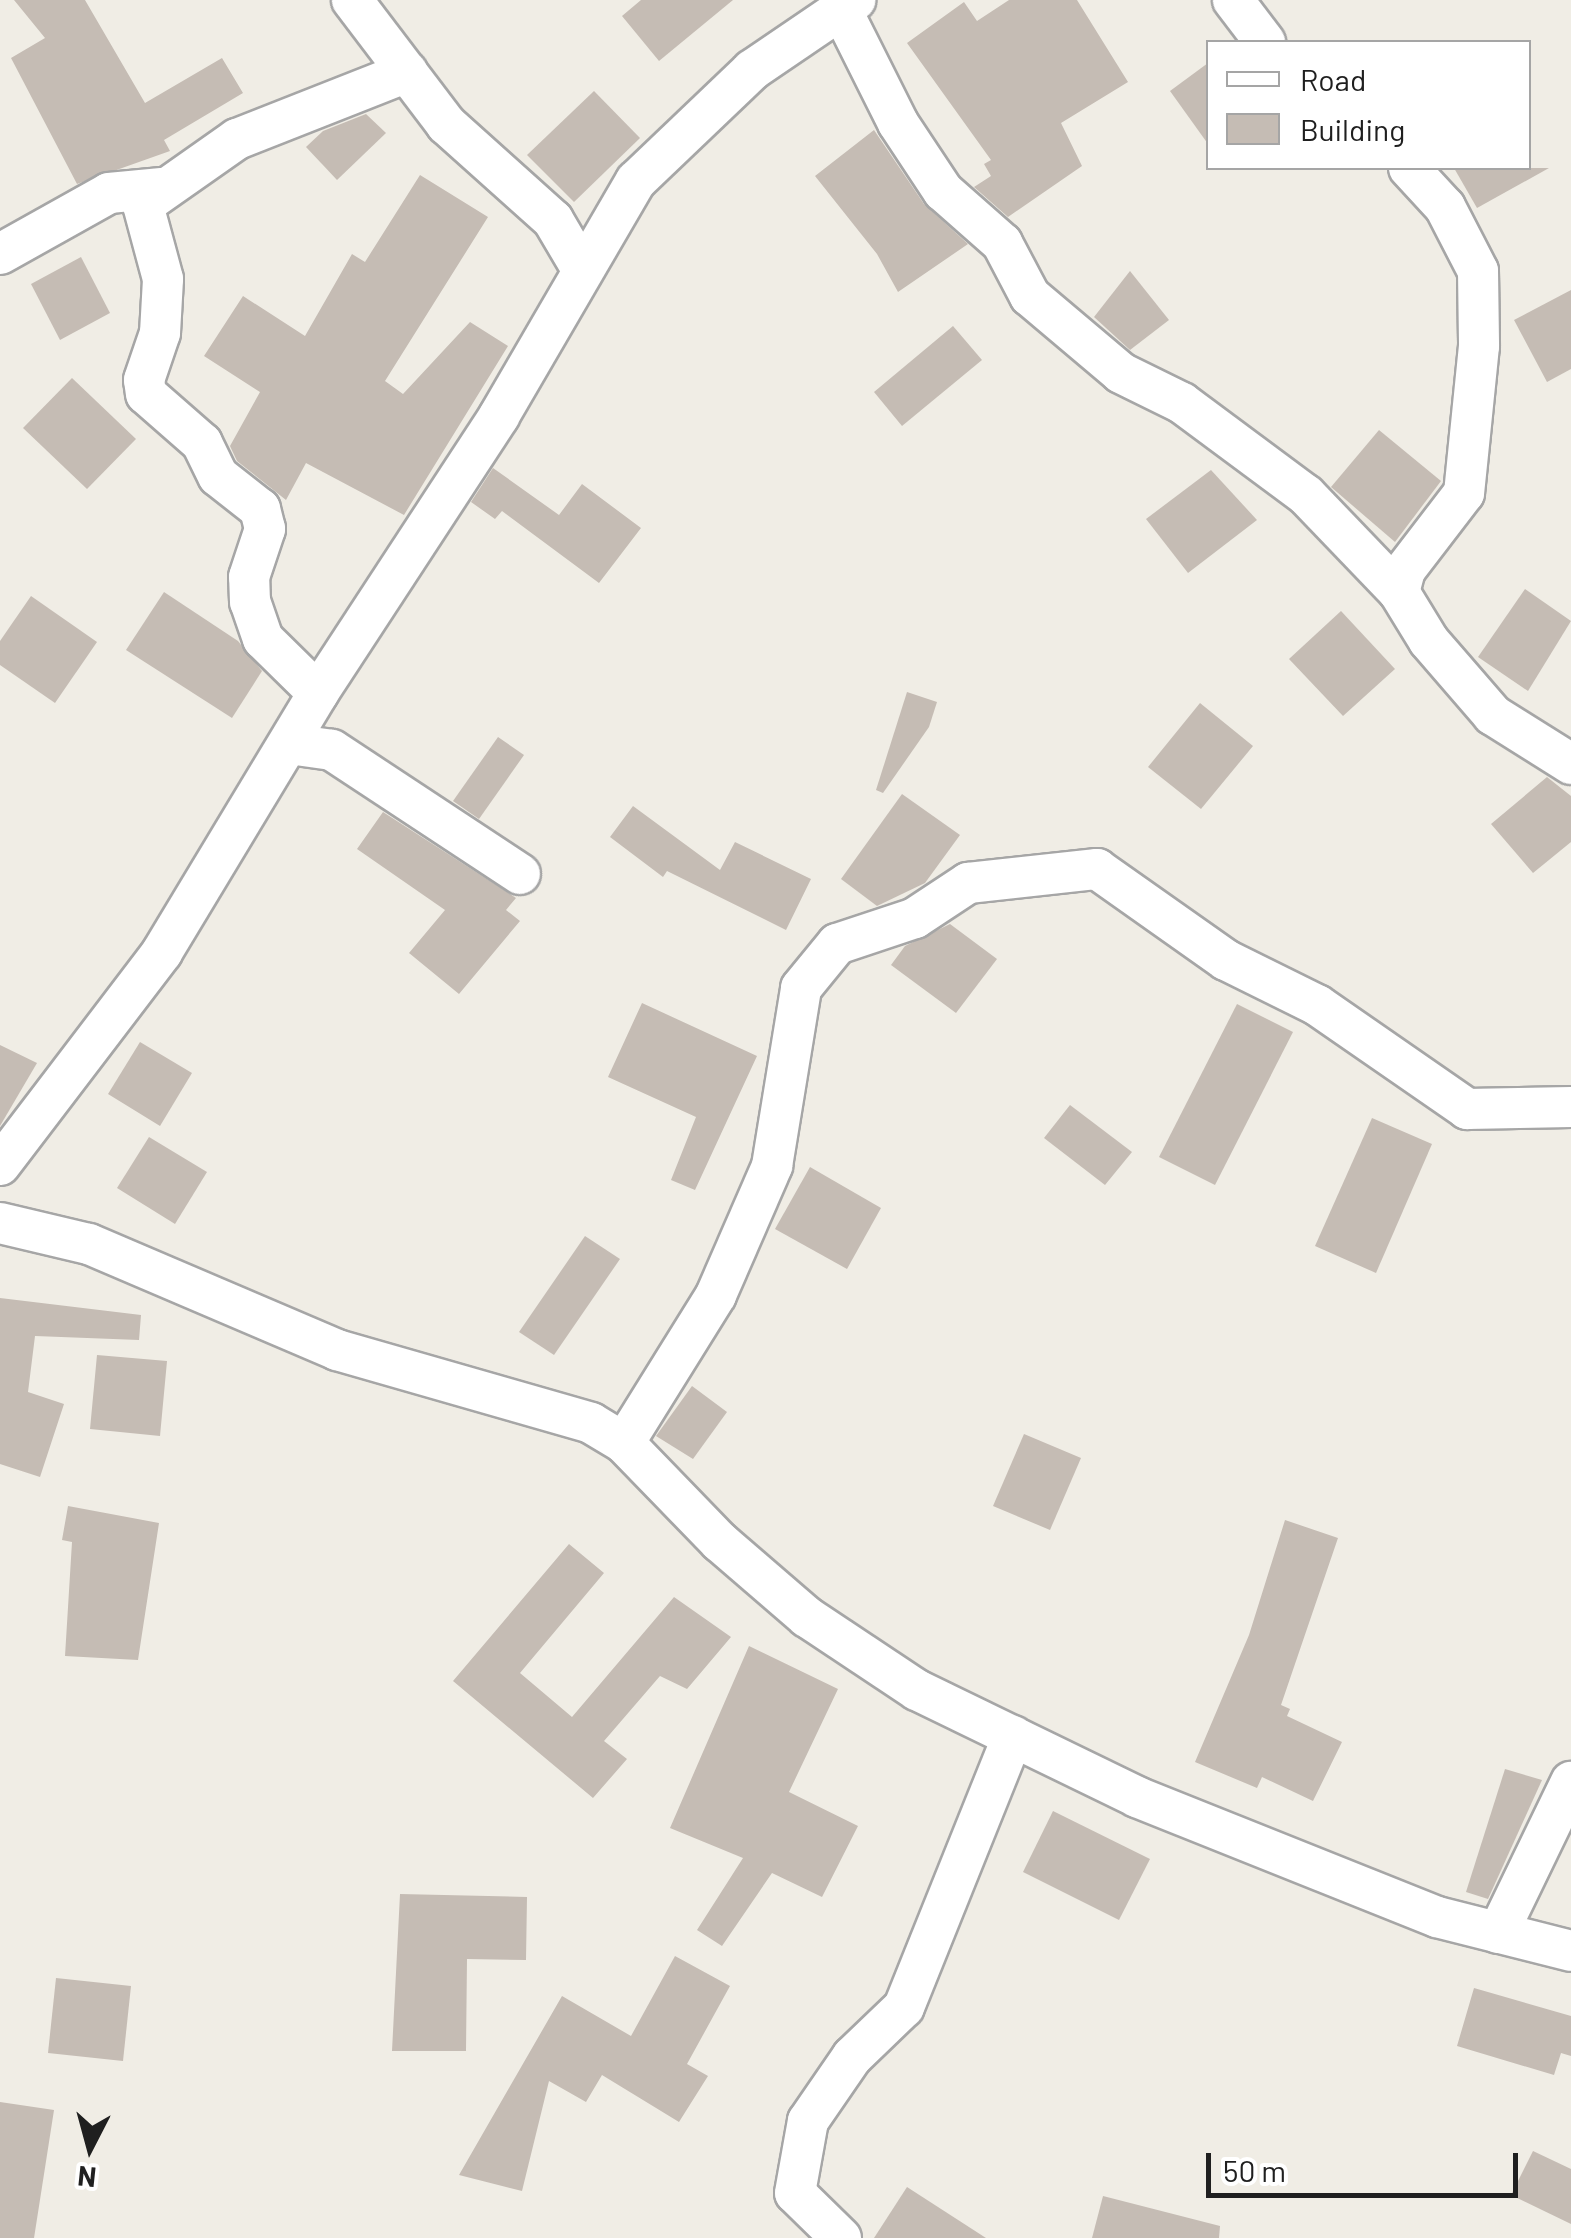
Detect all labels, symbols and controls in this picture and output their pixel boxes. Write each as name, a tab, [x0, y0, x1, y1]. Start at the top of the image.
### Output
legend	[1206, 40, 1531, 170]
text: Road	[1300, 61, 1366, 97]
text: Building	[1300, 111, 1405, 147]
north arrow	[40, 2098, 140, 2198]
scale bar	[1211, 2133, 1524, 2195]
text: 50 m	[1223, 2152, 1286, 2188]
text: N	[76, 2160, 98, 2196]

